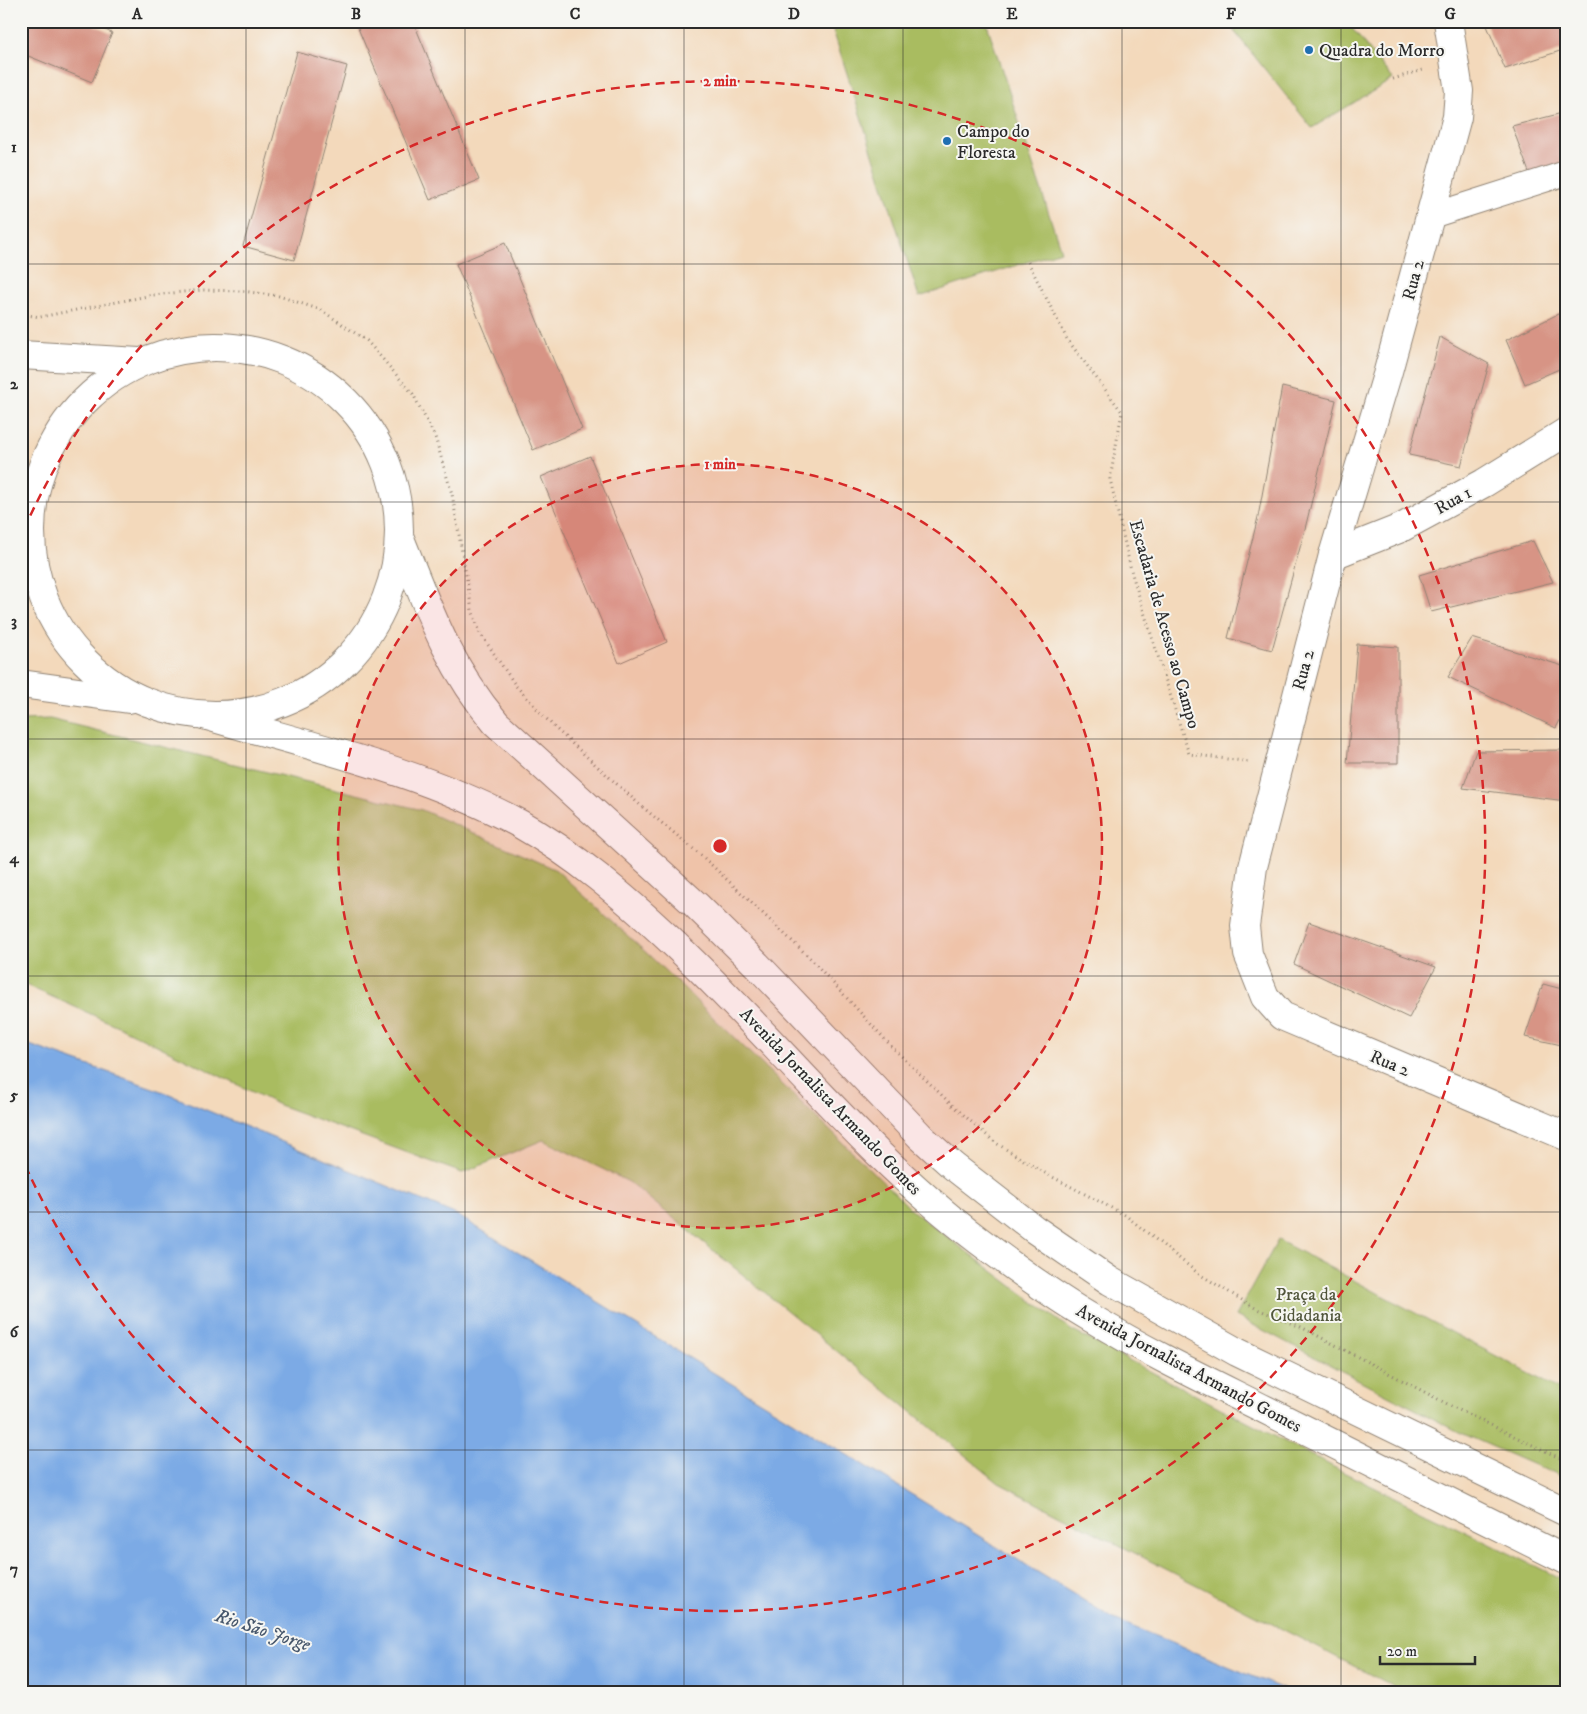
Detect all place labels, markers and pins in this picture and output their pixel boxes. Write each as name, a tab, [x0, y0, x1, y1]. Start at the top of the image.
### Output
place label: Quadra do Morro	[1319, 40, 1445, 62]
marker: Quadra do Morro	[1303, 44, 1315, 56]
place label: Campo do Floresta	[957, 121, 1030, 164]
marker: Campo do Floresta	[941, 135, 953, 147]
centre of rings	[711, 837, 729, 855]

